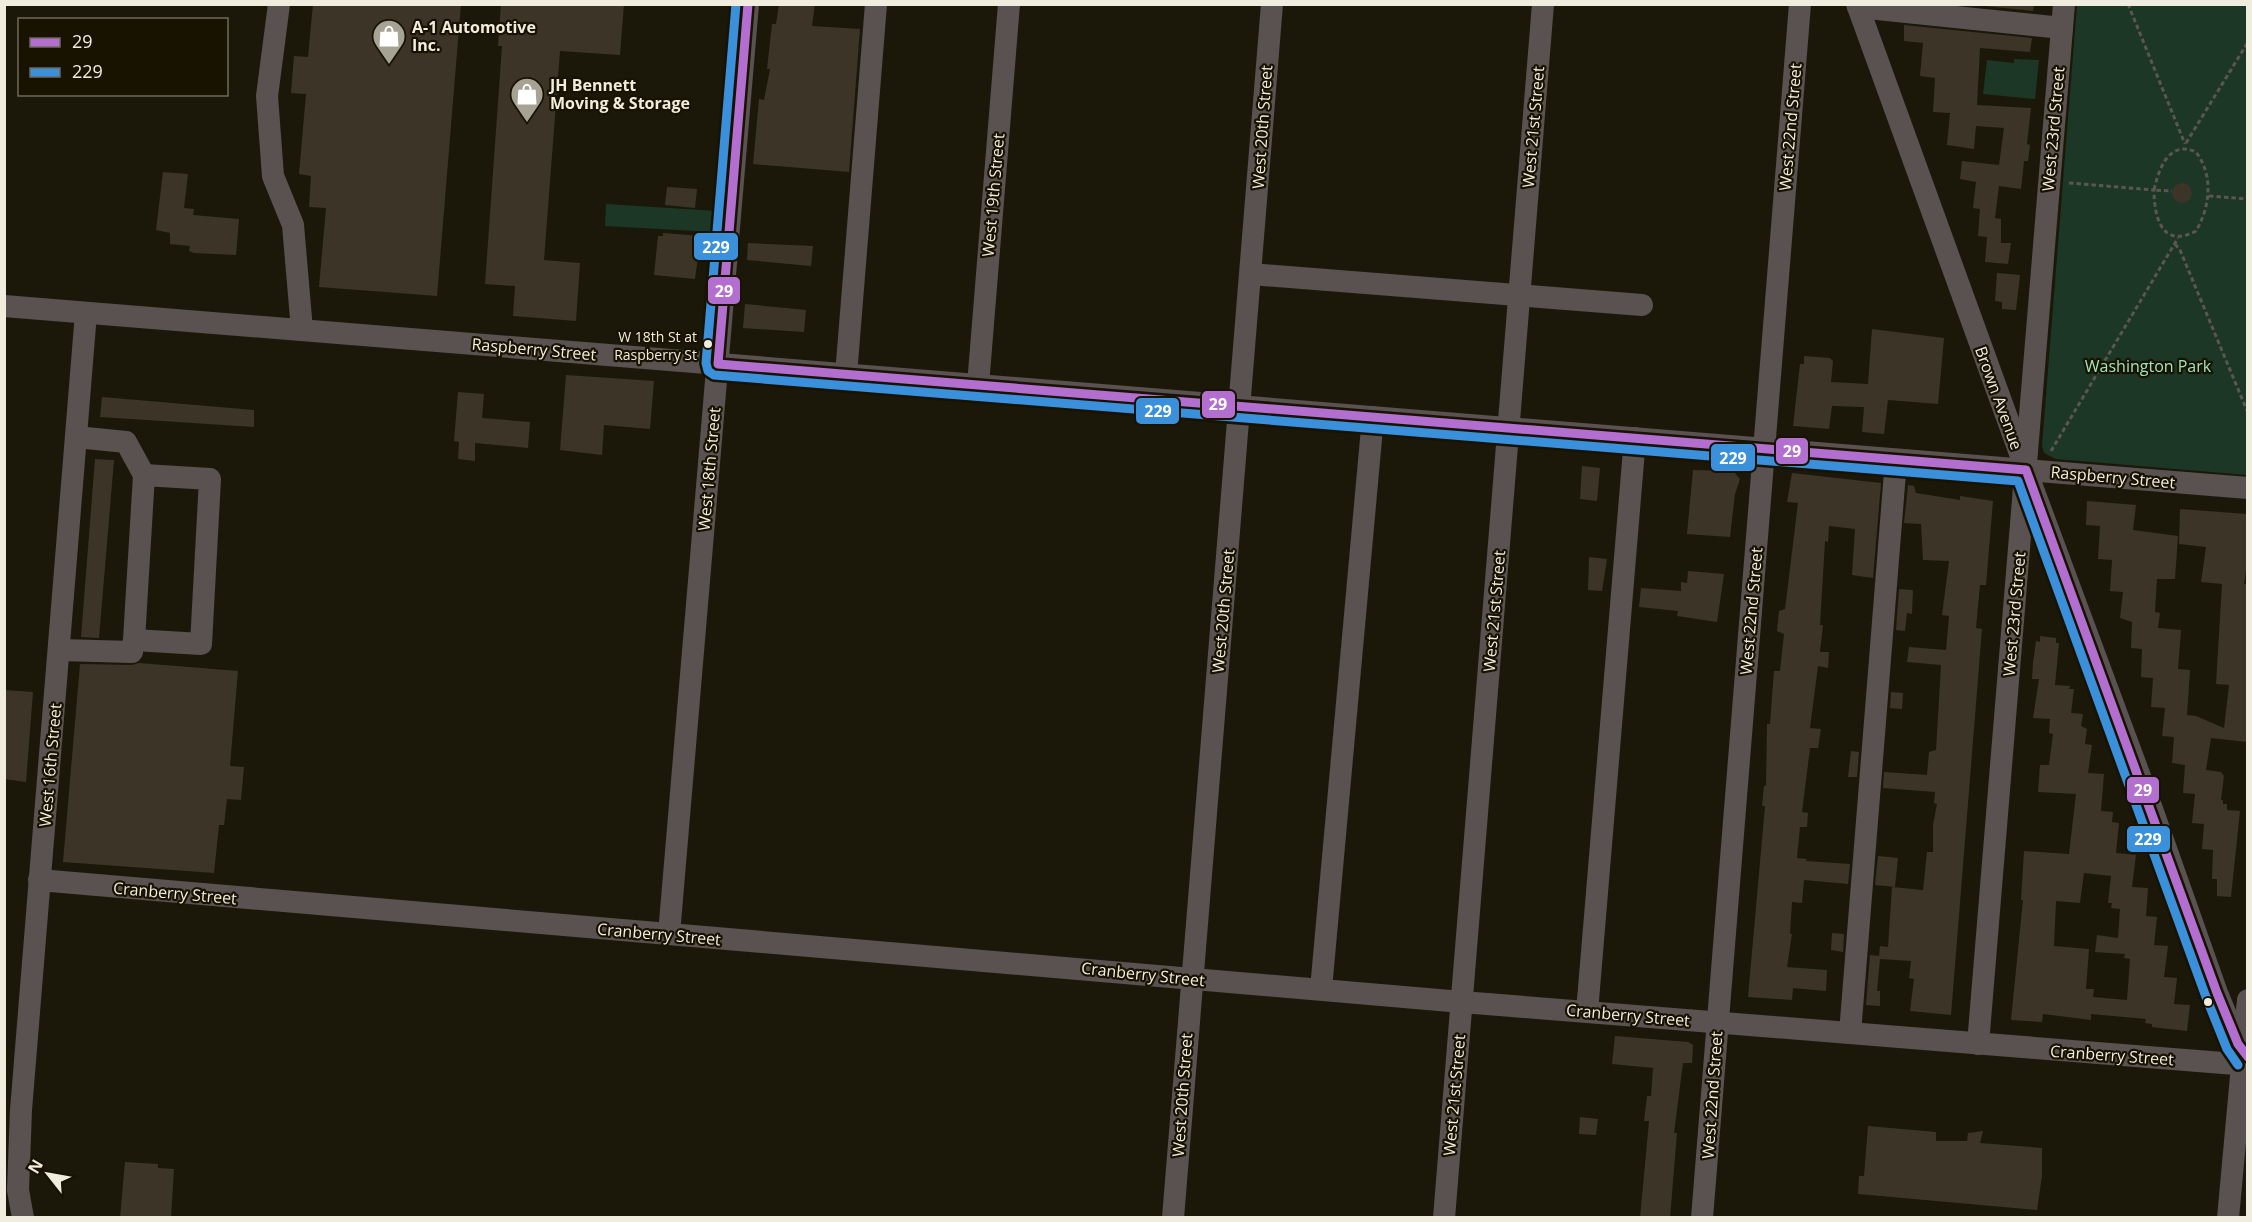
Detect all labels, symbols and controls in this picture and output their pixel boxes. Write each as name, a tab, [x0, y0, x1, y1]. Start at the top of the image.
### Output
place label: A-1 Automotive Inc.	[412, 16, 536, 56]
legend	[18, 18, 228, 96]
shop icon: A-1 Automotive Inc.	[371, 18, 407, 65]
text: 29	[72, 29, 93, 53]
text: 229	[72, 59, 103, 83]
street label: West 22nd Street	[1773, 62, 1807, 192]
street label: West 20th Street	[1247, 64, 1277, 190]
street label: West 21st Street	[1517, 65, 1549, 189]
street label: West 23rd Street	[2037, 66, 2069, 192]
place label: JH Bennett Moving & Storage	[548, 74, 690, 114]
shop icon: JH Bennett Moving & Storage	[509, 76, 545, 123]
street label: West 19th Street	[977, 132, 1009, 258]
line badge: 229	[693, 232, 739, 261]
text: 229	[702, 236, 730, 258]
line badge: 29	[707, 276, 741, 305]
text: 29	[715, 280, 733, 302]
place label: W 18th St at Raspberry St	[614, 327, 697, 364]
street label: Raspberry Street	[471, 333, 597, 365]
marker: W 18th St at Raspberry St	[702, 338, 714, 350]
street label: Brown Avenue	[1970, 343, 2028, 453]
park label: Washington Park	[2085, 355, 2212, 377]
line badge: 29	[1201, 390, 1236, 419]
text: 29	[1209, 393, 1227, 415]
line badge: 229	[1135, 397, 1180, 425]
text: 229	[1144, 400, 1172, 422]
street label: West 18th Street	[693, 406, 725, 532]
line badge: 29	[1775, 437, 1809, 465]
text: 29	[1783, 440, 1801, 462]
line badge: 229	[1710, 443, 1756, 472]
text: 229	[1719, 447, 1747, 469]
street label: Raspberry Street	[2050, 461, 2176, 493]
street label: West 22nd Street	[1734, 546, 1768, 676]
street label: West 20th Street	[1207, 548, 1239, 674]
street label: West 21st Street	[1478, 549, 1510, 673]
street label: West 23rd Street	[1998, 551, 2030, 677]
street label: West 16th Street	[34, 702, 66, 828]
line badge: 29	[2126, 776, 2160, 804]
text: 29	[2134, 779, 2152, 801]
line badge: 229	[2126, 825, 2171, 853]
text: 229	[2134, 828, 2162, 850]
street label: Cranberry Street	[112, 877, 238, 909]
street label: Cranberry Street	[596, 918, 722, 950]
street label: Cranberry Street	[1080, 957, 1206, 991]
unlabelled marker	[2202, 996, 2214, 1008]
street label: Cranberry Street	[1565, 999, 1691, 1031]
street label: West 22nd Street	[1697, 1030, 1727, 1160]
street label: West 20th Street	[1167, 1032, 1197, 1158]
street label: West 21st Street	[1438, 1033, 1470, 1157]
street label: Cranberry Street	[2049, 1040, 2175, 1070]
north arrow	[18, 1144, 78, 1204]
text: N	[22, 1155, 48, 1178]

